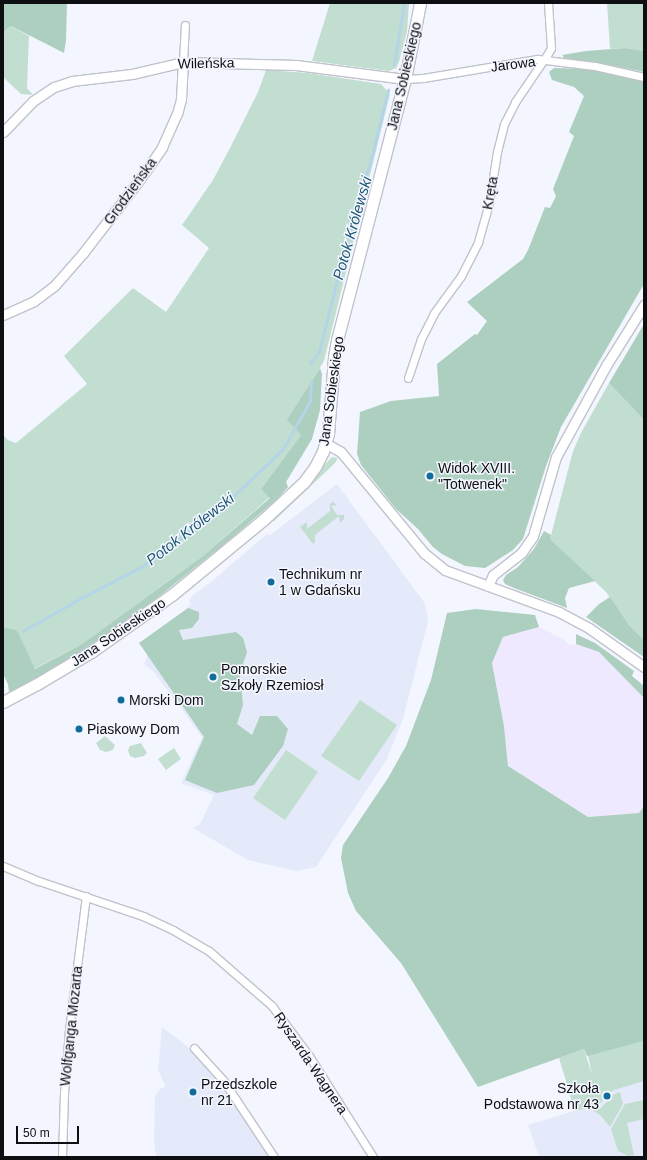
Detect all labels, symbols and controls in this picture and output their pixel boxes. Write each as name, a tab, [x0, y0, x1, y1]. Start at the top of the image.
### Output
street label: Jana Sobieskiego	[383, 20, 425, 132]
street label: Jarowa	[490, 53, 536, 75]
street label: Wileńska	[177, 54, 235, 72]
street label: Grodzieńska	[100, 154, 160, 228]
water label: Potok Królewski	[329, 174, 375, 282]
street label: Kręta	[479, 175, 501, 211]
street label: Jana Sobieskiego	[315, 335, 347, 447]
place label: Widok XVIII. "Totwenek"	[438, 460, 515, 492]
marker: Widok XVIII. "Totwenek"	[425, 471, 435, 481]
water label: Potok Królewski	[142, 489, 238, 569]
place label: Technikum nr 1 w Gdańsku	[279, 566, 362, 598]
marker: Technikum nr 1 w Gdańsku	[266, 577, 276, 587]
street label: Jana Sobieskiego	[67, 594, 169, 670]
place label: Pomorskie Szkoły Rzemiosł	[221, 661, 324, 694]
marker: Pomorskie Szkoły Rzemiosł	[208, 672, 218, 682]
place label: Morski Dom	[129, 692, 204, 708]
marker: Morski Dom	[116, 695, 126, 705]
place label: Piaskowy Dom	[87, 721, 180, 737]
marker: Piaskowy Dom	[74, 724, 84, 734]
street label: Wolfganga Mozarta	[56, 965, 86, 1087]
street label: Ryszarda Wagnera	[271, 1009, 351, 1117]
place label: Przedszkole nr 21	[201, 1076, 277, 1108]
place label: Szkoła Podstawowa nr 43	[484, 1080, 599, 1112]
marker: Przedszkole nr 21	[188, 1087, 198, 1097]
marker: Szkoła Podstawowa nr 43	[602, 1091, 612, 1101]
scale bar	[18, 1118, 81, 1144]
text: 50 m	[23, 1126, 50, 1140]

